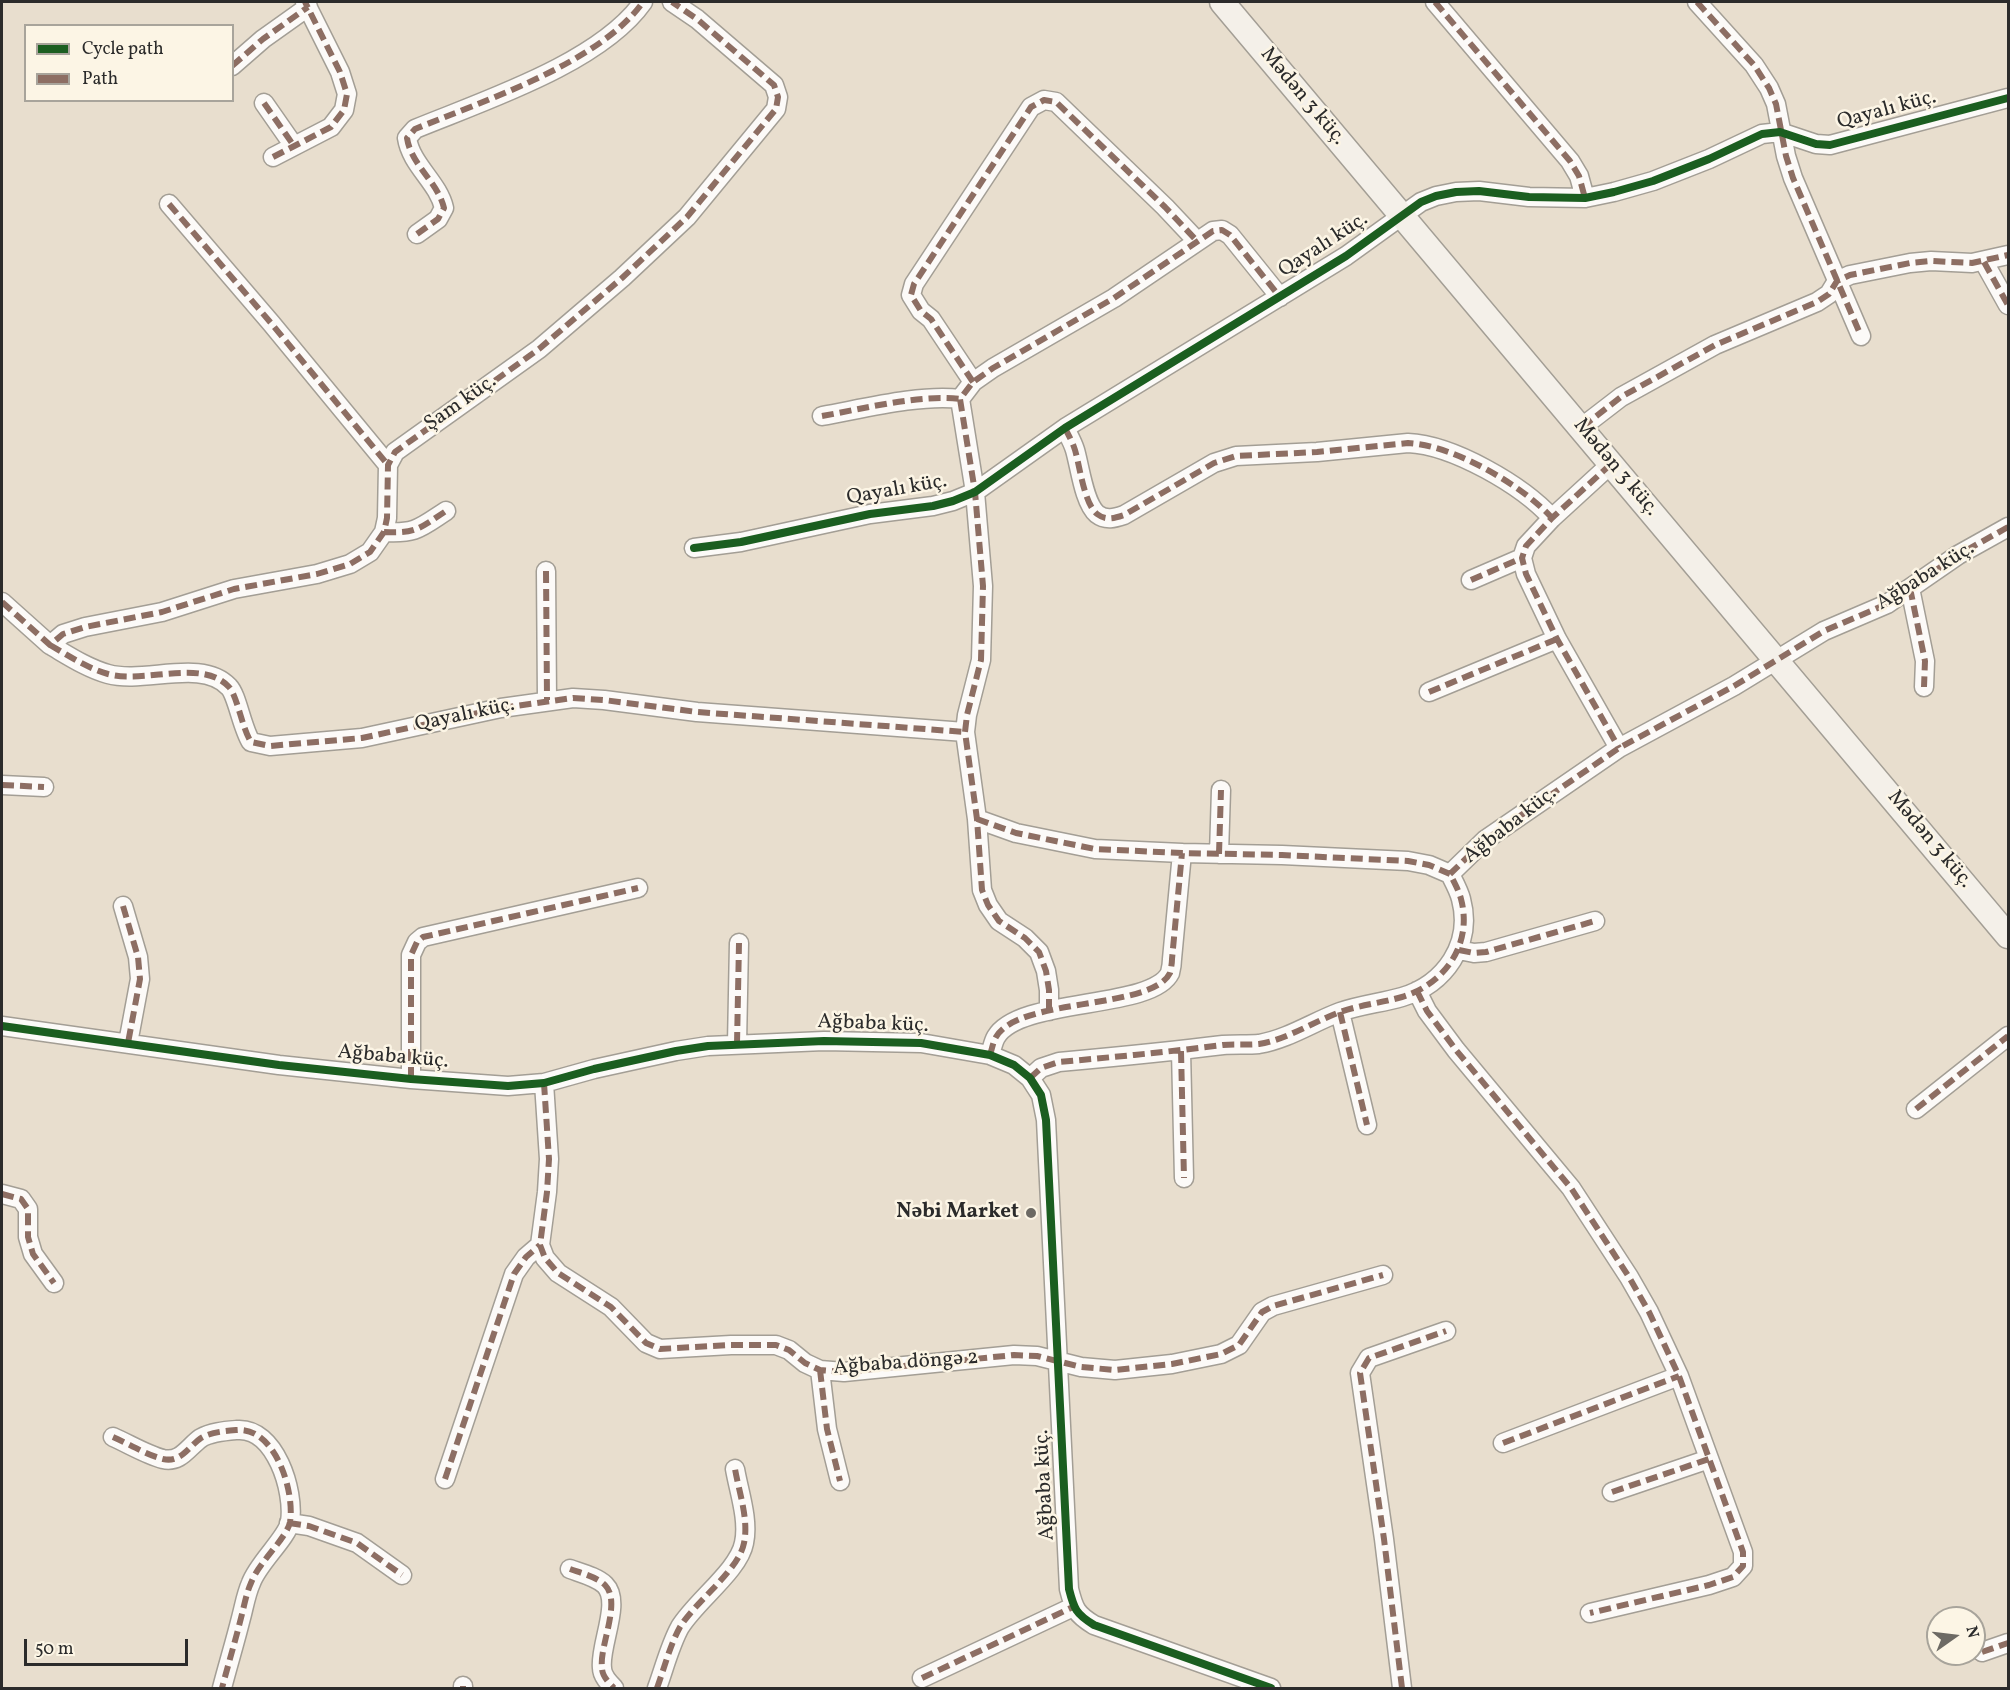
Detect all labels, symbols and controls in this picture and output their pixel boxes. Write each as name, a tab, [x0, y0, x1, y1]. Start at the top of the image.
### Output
legend	[24, 24, 234, 102]
text: Cycle path	[82, 37, 164, 62]
street label: Mədən 3 küç.	[1254, 43, 1350, 151]
text: Path	[82, 67, 118, 92]
street label: Qayalı küç.	[1835, 86, 1939, 136]
street label: Qayalı küç.	[1275, 208, 1373, 284]
street label: Şam küç.	[420, 370, 502, 438]
street label: Mədən 3 küç.	[1567, 414, 1663, 522]
street label: Qayalı küç.	[845, 470, 949, 512]
street label: Ağbaba küç.	[1872, 537, 1980, 617]
street label: Qayalı küç.	[413, 693, 517, 739]
street label: Ağbaba küç.	[1459, 782, 1563, 870]
street label: Mədən 3 küç.	[1881, 786, 1977, 894]
street label: Ağbaba küç.	[817, 1010, 929, 1040]
street label: Ağbaba küç.	[336, 1041, 450, 1075]
place label: Nəbi Market	[896, 1200, 1019, 1226]
marker: Nəbi Market	[1024, 1206, 1038, 1220]
street label: Ağbaba döngə 2	[833, 1346, 979, 1382]
street label: Ağbaba küç.	[1031, 1429, 1061, 1541]
north arrow	[1926, 1606, 1986, 1666]
text: N	[1959, 1624, 1984, 1640]
scale bar	[27, 1627, 190, 1665]
text: 50 m	[35, 1637, 74, 1662]

